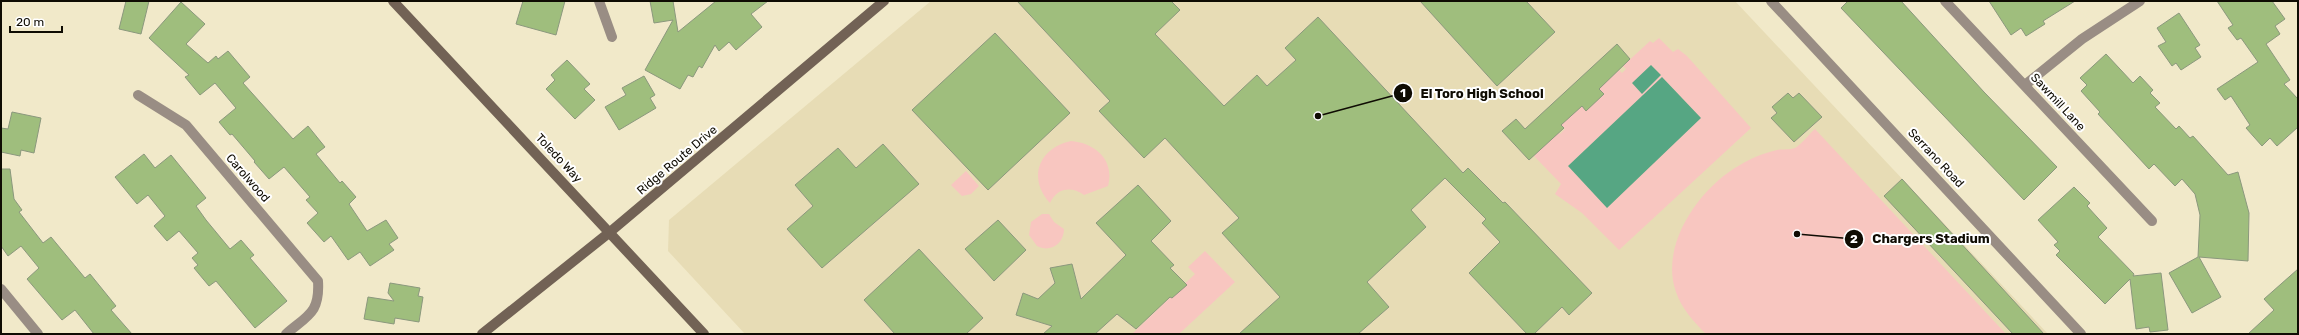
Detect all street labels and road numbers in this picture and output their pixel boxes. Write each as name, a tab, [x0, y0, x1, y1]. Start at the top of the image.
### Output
street label: Sawmill Lane	[2028, 70, 2088, 134]
street label: Ridge Route Drive	[634, 122, 720, 197]
street label: Serrano Road	[1905, 126, 1967, 190]
street label: Toledo Way	[533, 131, 585, 186]
street label: Carolwood	[223, 151, 273, 205]

